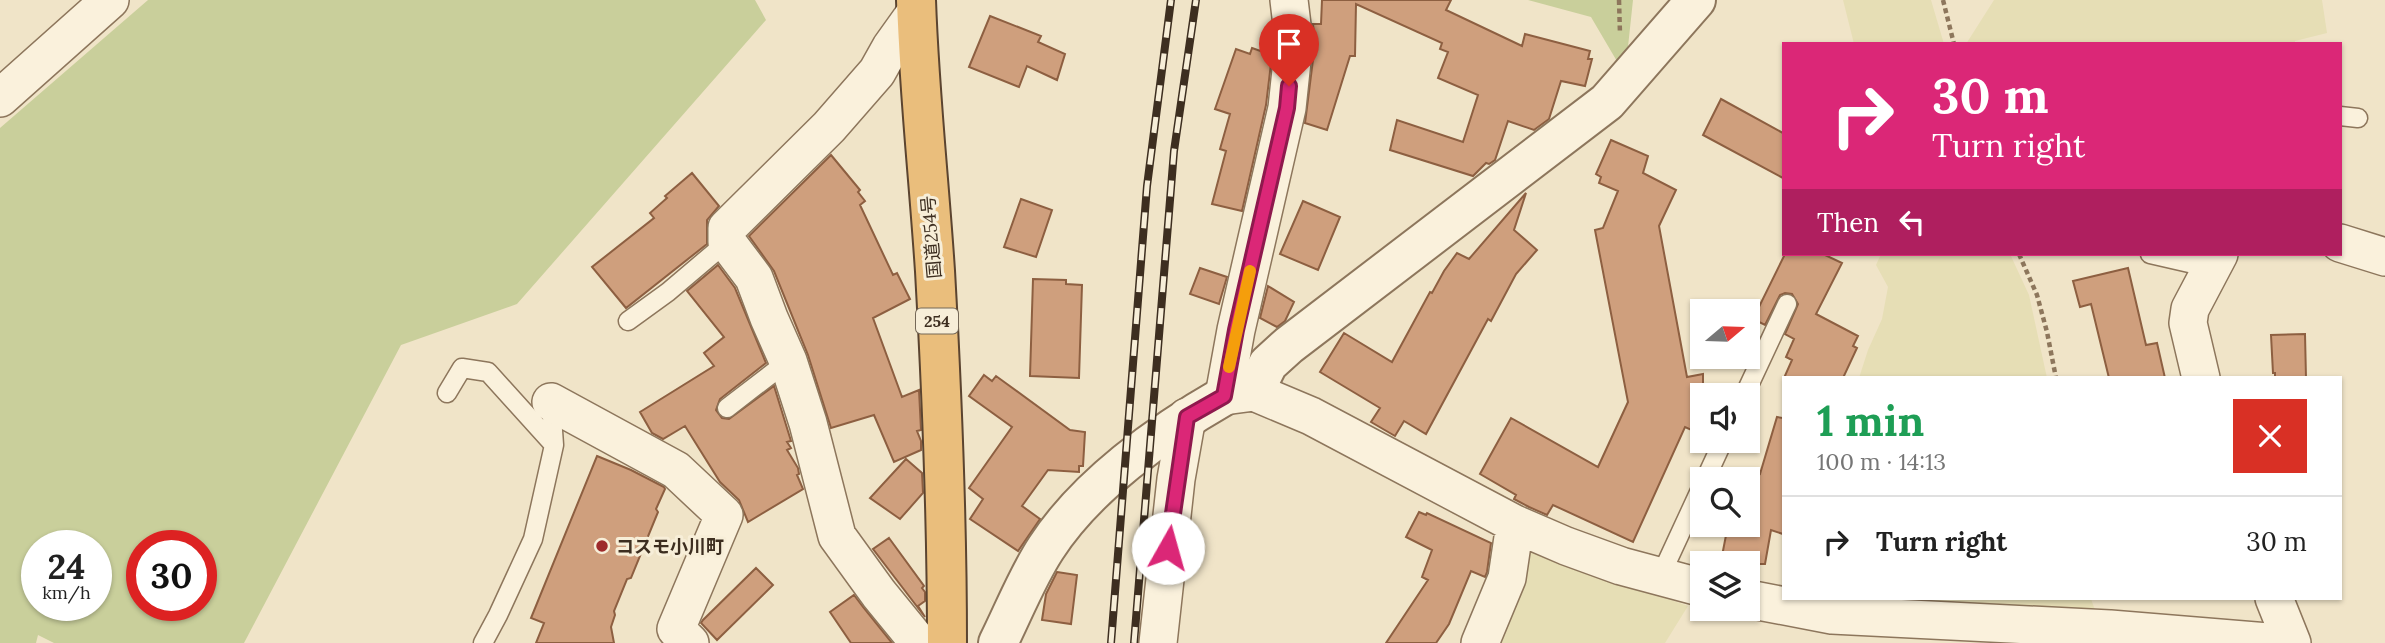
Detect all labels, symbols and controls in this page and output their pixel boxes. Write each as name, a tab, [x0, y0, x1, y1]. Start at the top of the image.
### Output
pin	[1259, 14, 1319, 86]
icon: arrive	[1270, 25, 1308, 63]
text: 30 m	[1932, 64, 2049, 126]
icon: right	[1817, 70, 1908, 161]
text: Turn right	[1932, 125, 2085, 166]
street label: 国道254号	[916, 195, 946, 279]
icon: left	[1893, 203, 1931, 241]
text: Then	[1817, 206, 1879, 239]
north arrow	[1690, 299, 1760, 369]
map controls	[1690, 299, 1760, 621]
road number: 254	[916, 308, 958, 334]
button: sound	[1690, 383, 1760, 453]
text: 1 min	[1817, 394, 1924, 448]
button: close	[2233, 399, 2307, 473]
text: 100 m · 14:13	[1817, 447, 1946, 476]
button: search	[1690, 467, 1760, 537]
position arrow	[1131, 511, 1205, 585]
icon: right	[1817, 523, 1855, 561]
text: Turn right	[1876, 525, 2007, 558]
text: 30 m	[2246, 525, 2307, 558]
speed limit sign: 30	[126, 530, 217, 621]
place label: コスモ小川町	[616, 535, 724, 558]
marker: コスモ小川町	[594, 538, 610, 554]
text: 24	[48, 544, 85, 589]
button: layers	[1690, 551, 1760, 621]
text: km/h	[42, 581, 91, 604]

